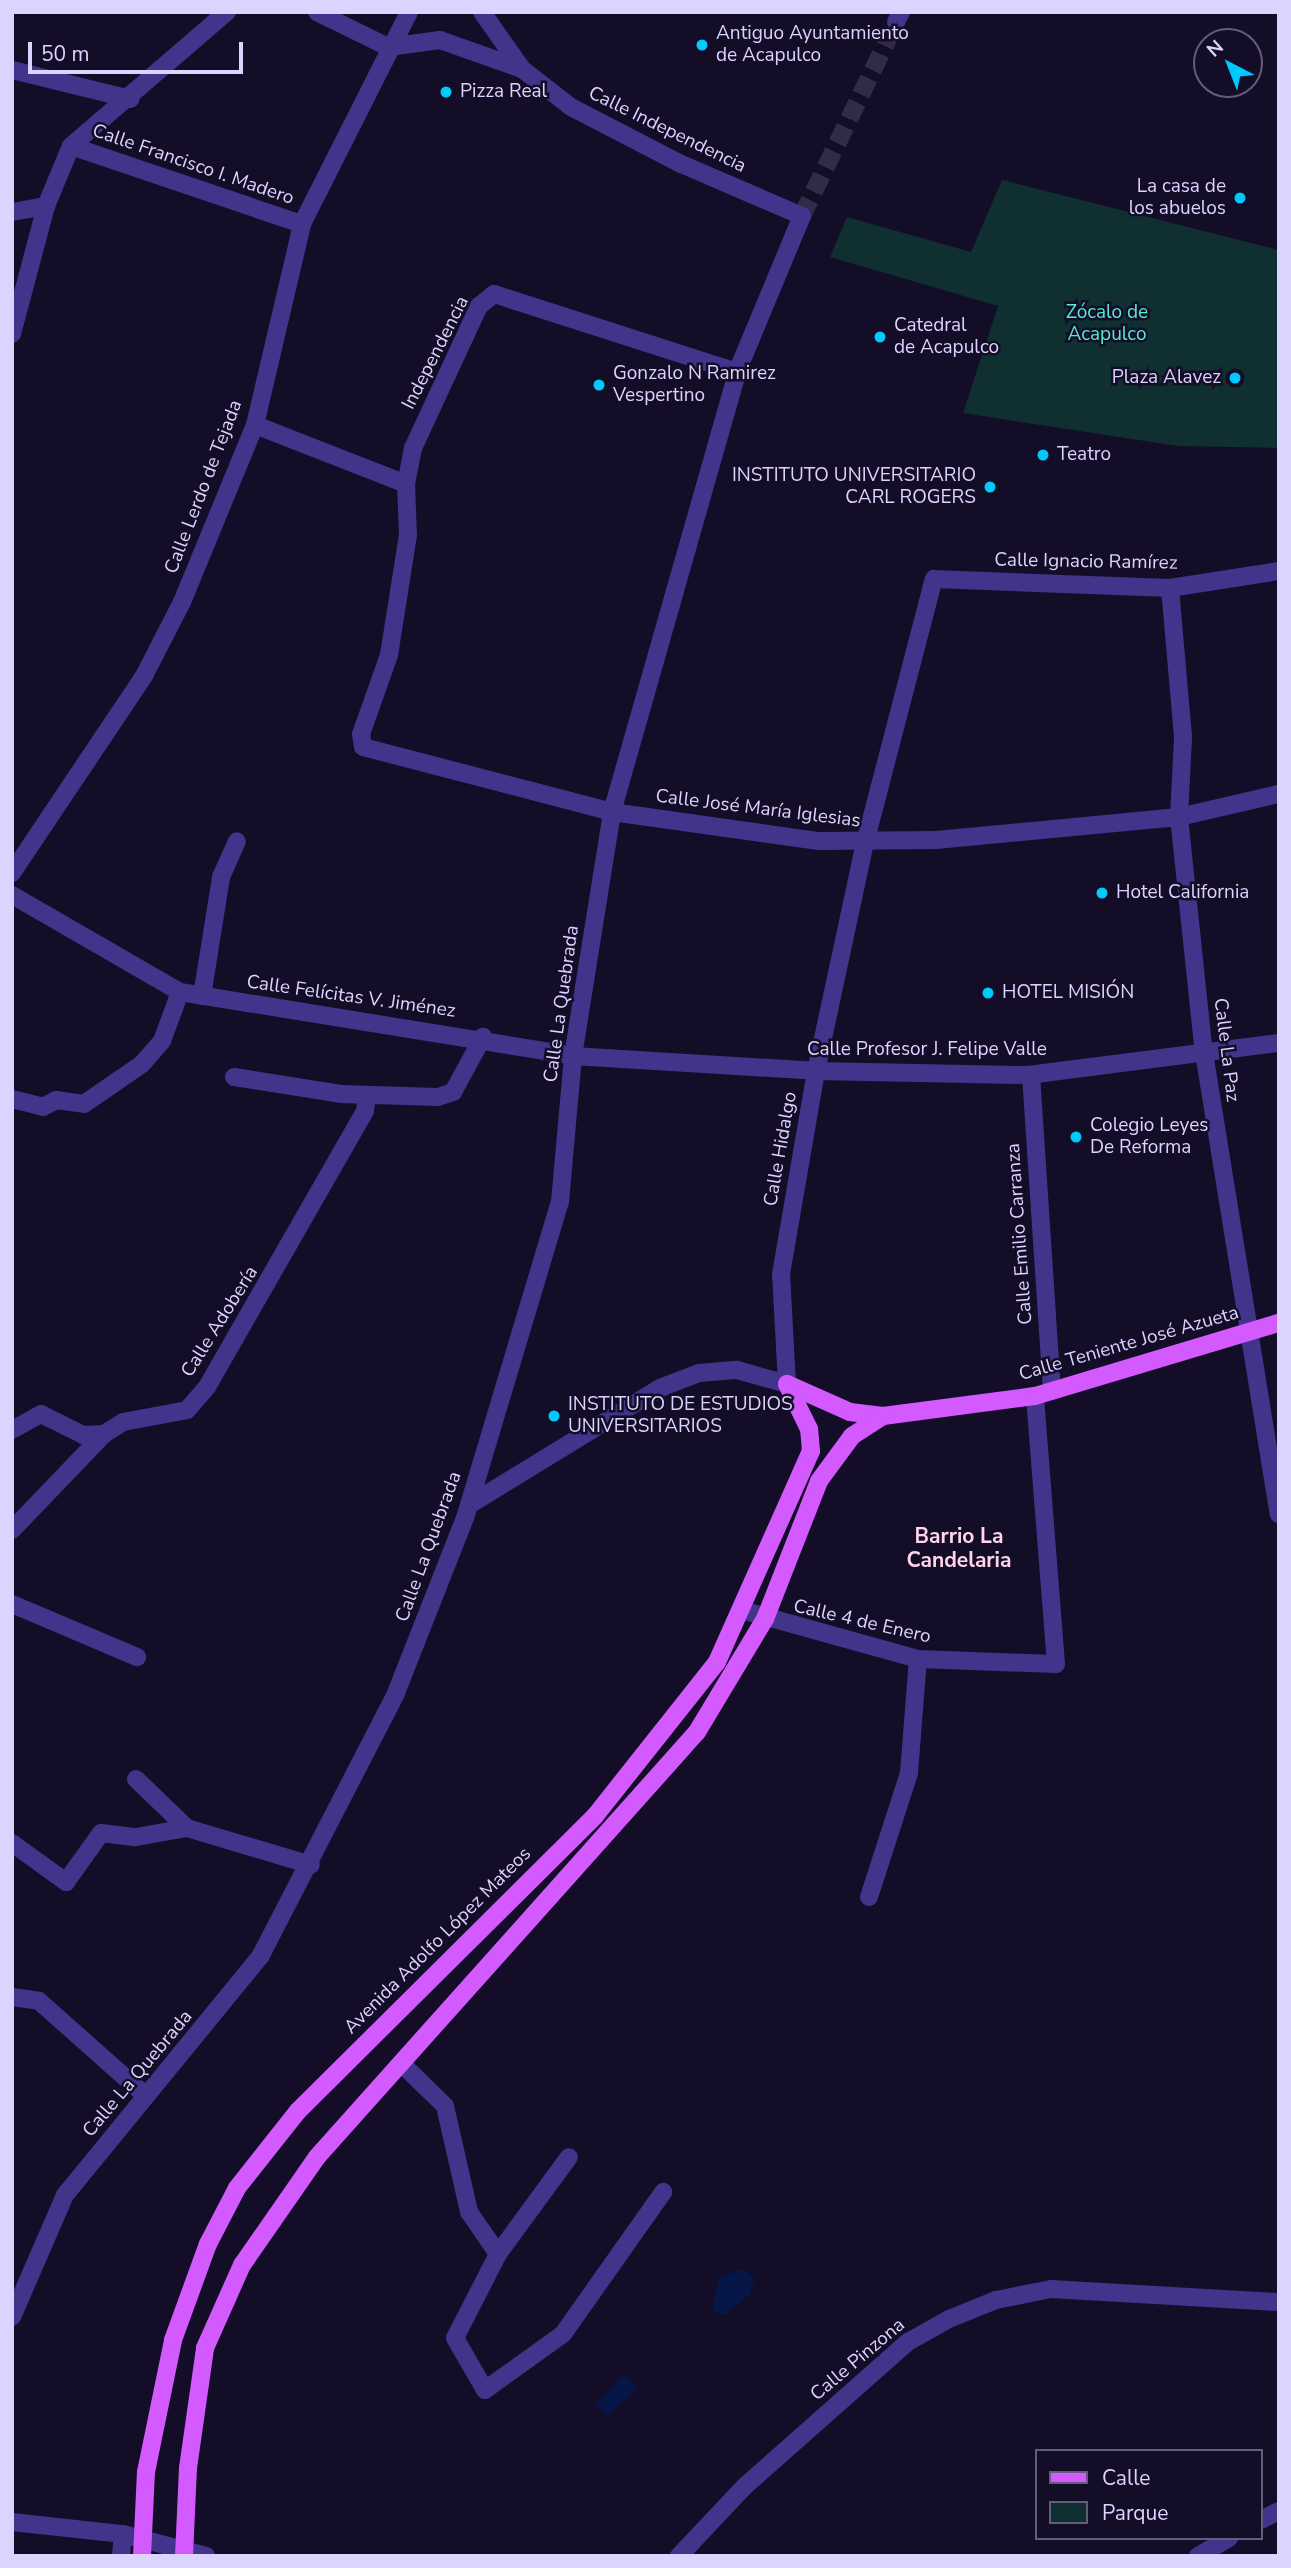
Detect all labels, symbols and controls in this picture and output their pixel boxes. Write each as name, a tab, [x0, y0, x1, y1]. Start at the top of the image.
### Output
place label: Antiguo Ayuntamiento de Acapulco	[716, 23, 909, 67]
scale bar	[32, 28, 247, 72]
north arrow	[1193, 28, 1263, 98]
text: N	[1201, 34, 1229, 63]
marker: Antiguo Ayuntamiento de Acapulco	[694, 37, 710, 53]
text: 50 m	[41, 40, 90, 68]
place label: Pizza Real	[460, 81, 547, 103]
street label: Calle Independencia	[584, 82, 750, 178]
marker: Pizza Real	[438, 84, 454, 100]
street label: Calle Francisco I. Madero	[89, 120, 297, 210]
place label: La casa de los abuelos	[1129, 176, 1226, 220]
marker: La casa de los abuelos	[1232, 190, 1248, 206]
street label: Independencia	[398, 293, 474, 413]
park label: Zócalo de Acapulco	[1066, 302, 1148, 346]
place label: Catedral de Acapulco	[894, 315, 999, 359]
marker: Catedral de Acapulco	[872, 329, 888, 345]
place label: Gonzalo N Ramirez Vespertino	[613, 363, 776, 407]
place label: Plaza Alavez	[1112, 367, 1221, 389]
marker: Plaza Alavez	[1227, 370, 1243, 386]
marker: Gonzalo N Ramirez Vespertino	[591, 377, 607, 393]
street label: Calle Lerdo de Tejada	[160, 397, 248, 577]
place label: Teatro	[1057, 444, 1111, 466]
marker: Teatro	[1035, 447, 1051, 463]
place label: INSTITUTO UNIVERSITARIO CARL ROGERS	[732, 465, 976, 509]
marker: INSTITUTO UNIVERSITARIO CARL ROGERS	[982, 479, 998, 495]
street label: Calle Ignacio Ramírez	[994, 549, 1178, 575]
street label: Calle José María Iglesias	[654, 785, 862, 833]
place label: Hotel California	[1116, 882, 1249, 904]
marker: Hotel California	[1094, 885, 1110, 901]
street label: Calle La Quebrada	[540, 924, 584, 1084]
street label: Calle Felícitas V. Jiménez	[245, 971, 457, 1023]
place label: HOTEL MISIÓN	[1002, 982, 1134, 1004]
marker: HOTEL MISIÓN	[980, 985, 996, 1001]
street label: Calle La Paz	[1208, 997, 1244, 1103]
street label: Calle Profesor J. Felipe Valle	[807, 1039, 1047, 1061]
street label: Calle Hidalgo	[760, 1090, 802, 1208]
place label: Colegio Leyes De Reforma	[1090, 1115, 1208, 1159]
marker: Colegio Leyes De Reforma	[1068, 1129, 1084, 1145]
street label: Calle Emilio Carranza	[1002, 1143, 1038, 1325]
street label: Calle Adobería	[177, 1262, 263, 1382]
street label: Calle Teniente José Azueta	[1017, 1302, 1241, 1386]
place label: INSTITUTO DE ESTUDIOS UNIVERSITARIOS	[568, 1394, 793, 1438]
marker: INSTITUTO DE ESTUDIOS UNIVERSITARIOS	[546, 1408, 562, 1424]
street label: Calle La Quebrada	[391, 1469, 467, 1625]
district label: Barrio La Candelaria	[907, 1523, 1011, 1573]
street label: Calle 4 de Enero	[791, 1595, 933, 1649]
street label: Avenida Adolfo López Mateos	[340, 1843, 536, 2039]
street label: Calle La Quebrada	[78, 2006, 198, 2142]
street label: Calle Pinzona	[806, 2314, 910, 2406]
legend	[1036, 2449, 1263, 2540]
text: Calle	[1102, 2464, 1150, 2492]
text: Parque	[1102, 2499, 1169, 2527]

